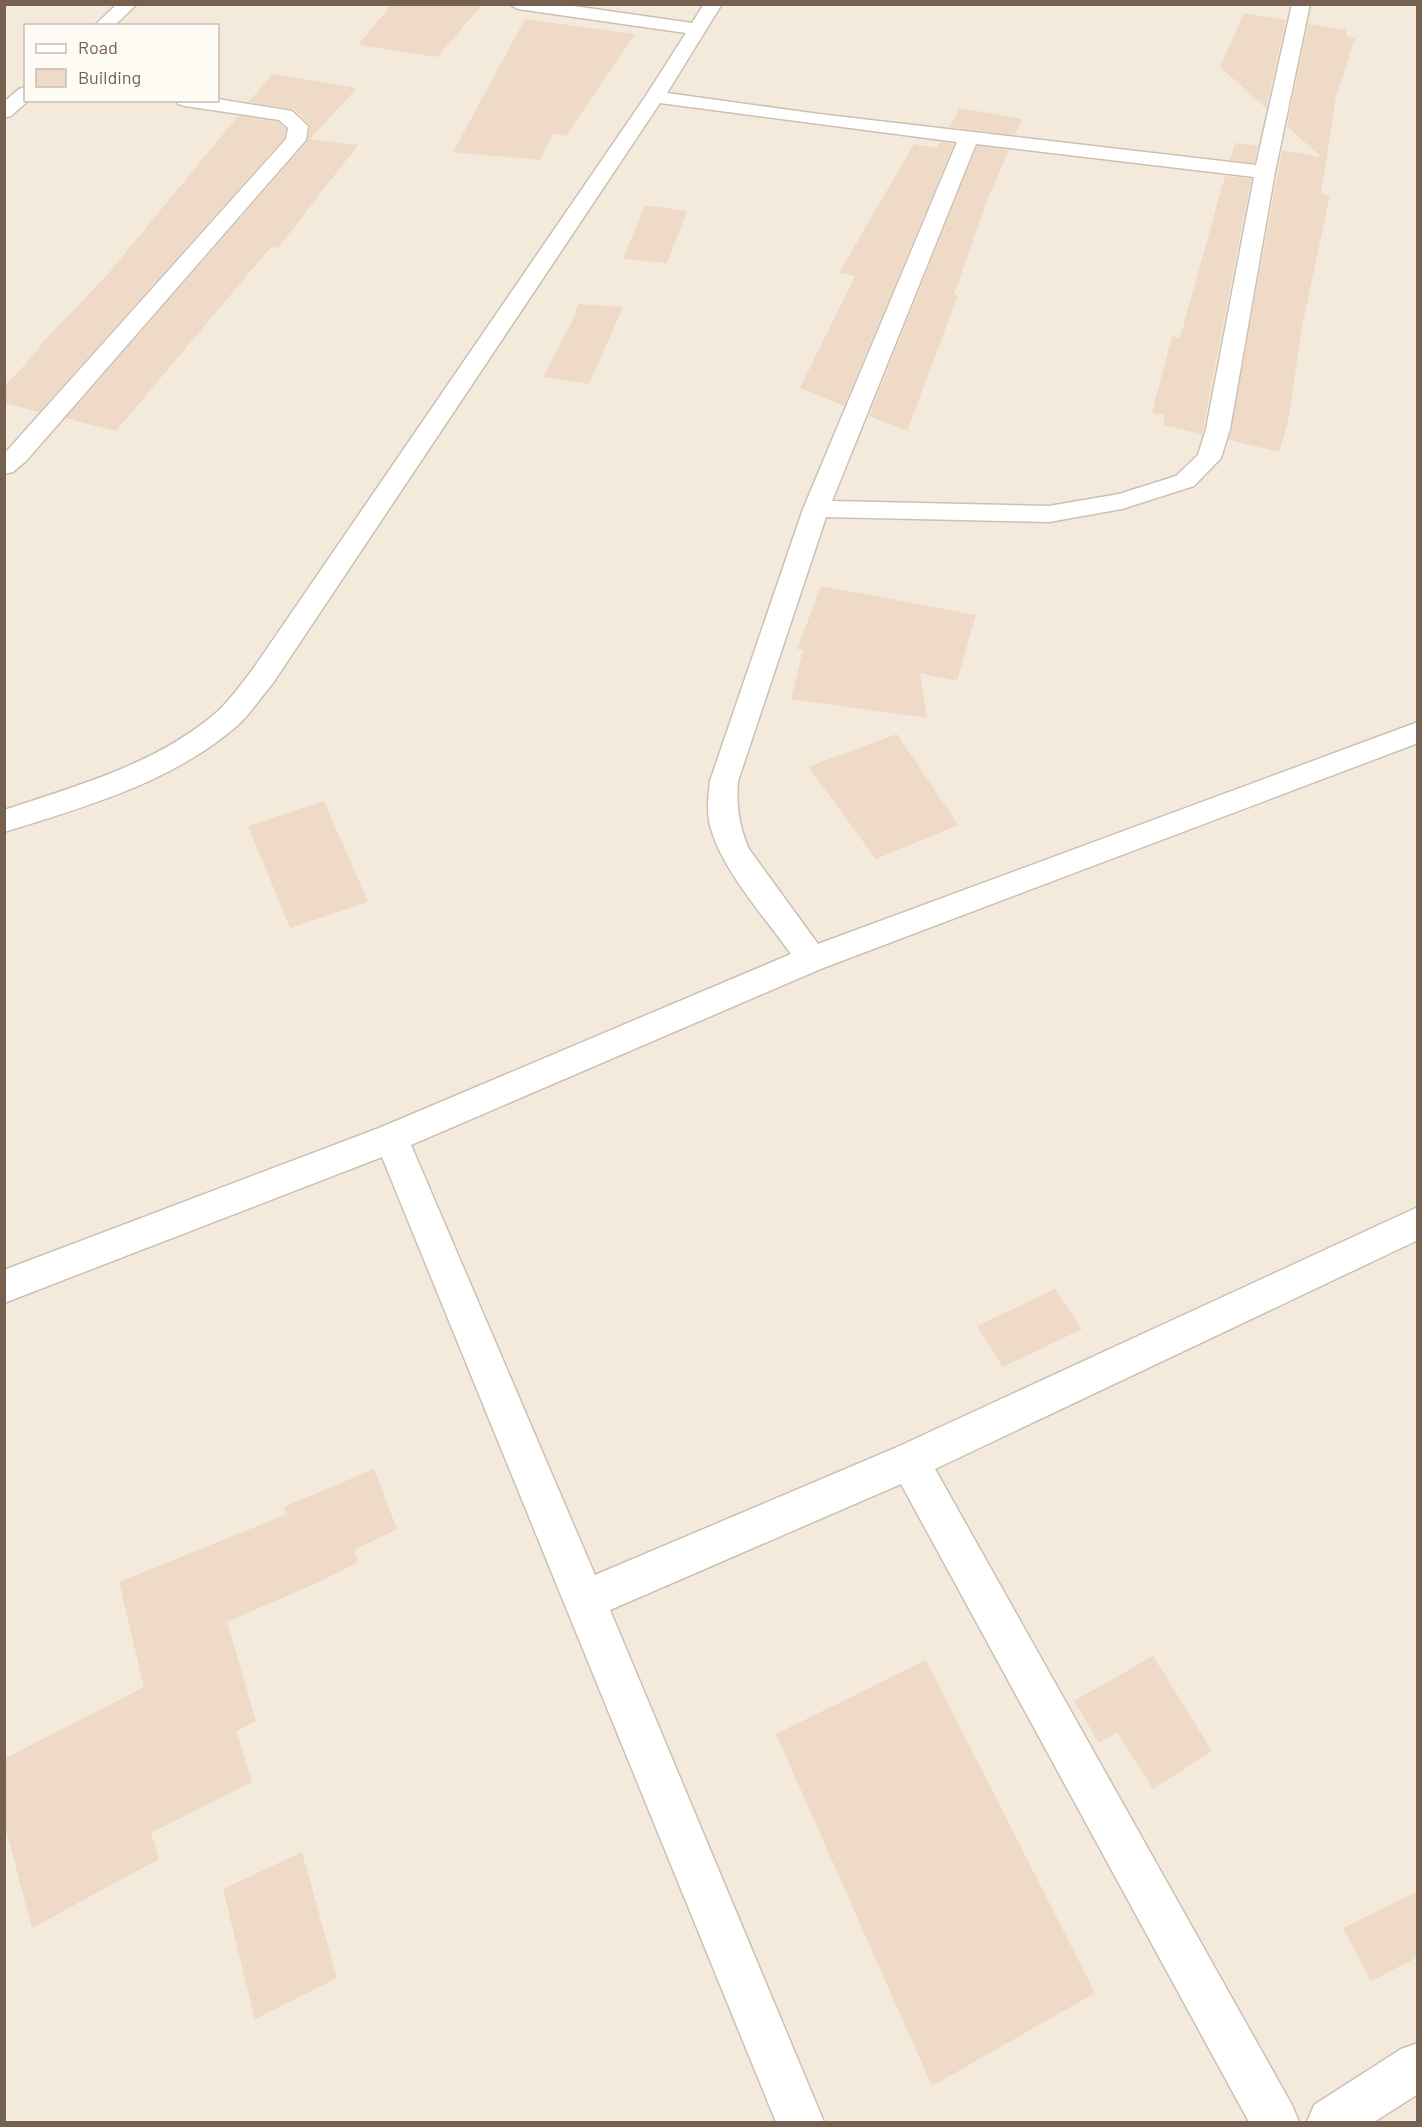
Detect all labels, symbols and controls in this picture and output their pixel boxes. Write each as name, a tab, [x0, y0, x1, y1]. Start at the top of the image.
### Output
legend	[24, 24, 219, 102]
text: Road	[78, 36, 118, 58]
text: Building	[78, 66, 141, 88]

